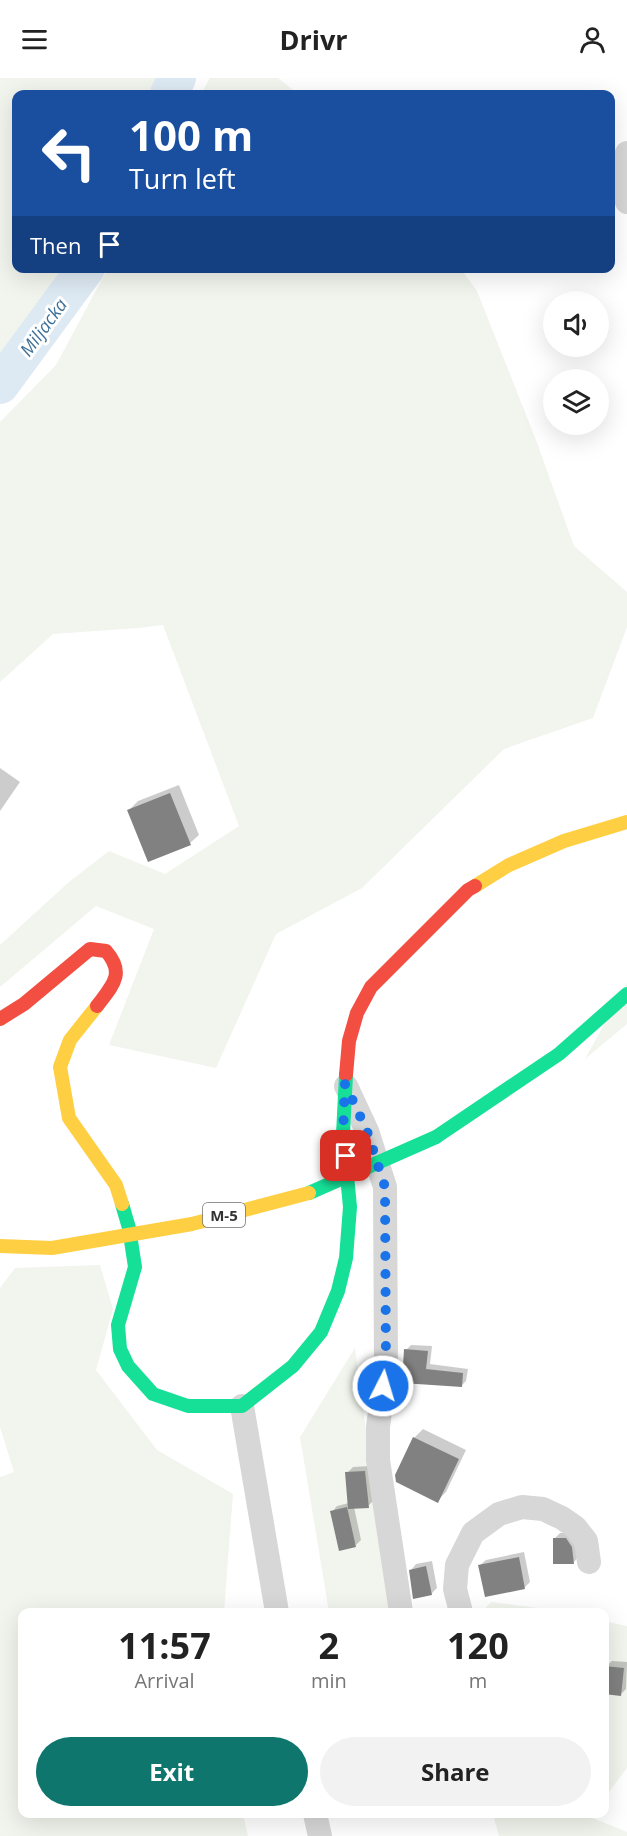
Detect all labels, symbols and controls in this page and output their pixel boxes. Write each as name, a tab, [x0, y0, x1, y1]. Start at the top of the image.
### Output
text: Drivr	[279, 21, 348, 58]
icon: menu	[18, 23, 51, 56]
icon: person	[576, 23, 609, 56]
text: 100 m	[129, 106, 253, 163]
icon: left	[30, 114, 108, 192]
text: Turn left	[129, 160, 236, 197]
icon: arrive	[93, 228, 126, 261]
text: Then	[30, 230, 81, 260]
map controls	[543, 291, 609, 435]
button: sound	[543, 291, 609, 357]
water label: Miljacka	[14, 293, 72, 361]
button: layers	[543, 369, 609, 435]
pin	[320, 1130, 371, 1181]
icon: arrive	[329, 1139, 362, 1172]
road number: M-5	[203, 1203, 245, 1227]
position arrow	[351, 1354, 415, 1418]
text: 11:57	[118, 1621, 211, 1670]
text: 2	[319, 1621, 339, 1670]
text: 120	[447, 1621, 509, 1670]
text: Arrival	[134, 1667, 195, 1694]
text: min	[311, 1667, 347, 1694]
text: m	[469, 1667, 487, 1694]
button: Exit	[36, 1737, 308, 1806]
button: Share	[320, 1737, 591, 1806]

